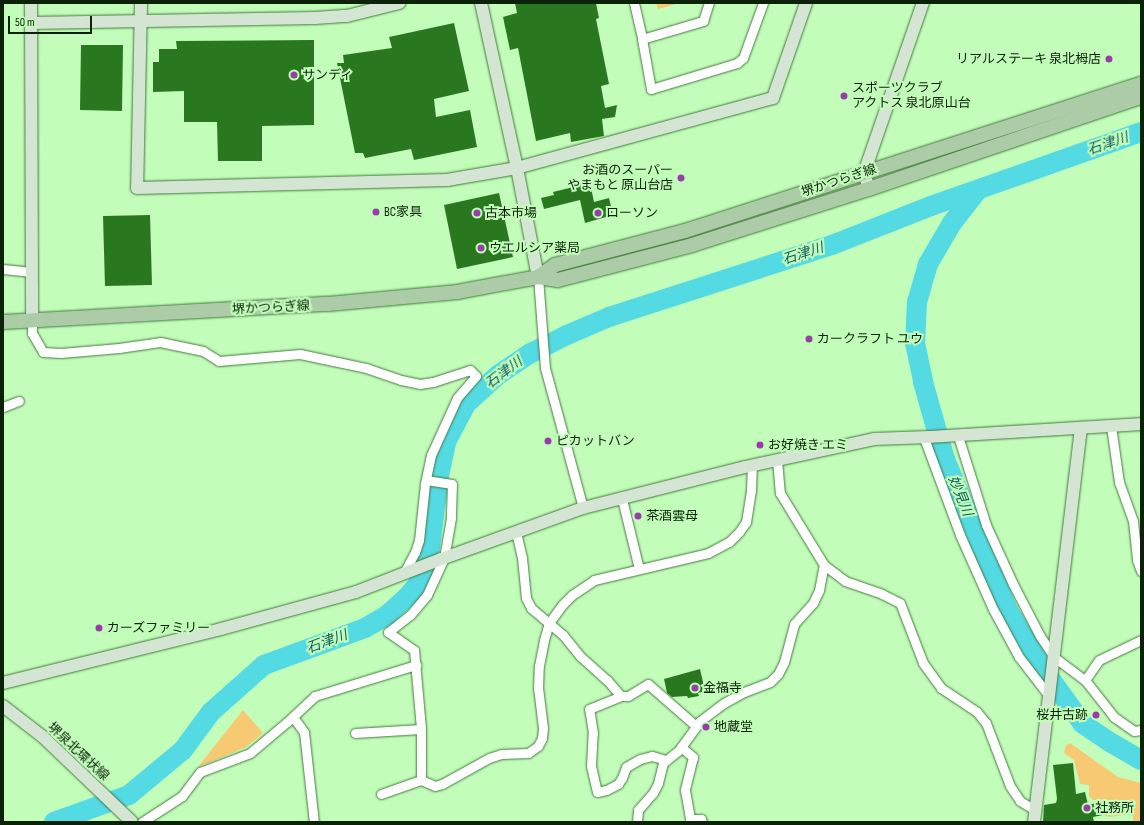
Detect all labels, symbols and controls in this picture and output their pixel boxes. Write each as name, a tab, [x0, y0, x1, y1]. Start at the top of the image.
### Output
scale bar	[10, 8, 94, 34]
text: 50 m	[15, 15, 35, 30]
place label: リアルステーキ 泉北栂店	[956, 51, 1101, 67]
marker: リアルステーキ 泉北栂店	[1104, 54, 1114, 64]
place label: サンディ	[302, 67, 354, 83]
marker: サンディ	[289, 70, 299, 80]
place label: スポーツクラブ アクトス 泉北原山台	[852, 81, 971, 112]
marker: スポーツクラブ アクトス 泉北原山台	[839, 91, 849, 101]
water label: 石津川	[1085, 129, 1131, 159]
street label: 堺かつらぎ線	[799, 162, 879, 200]
place label: お酒のスーパー やまもと 原山台店	[567, 163, 673, 194]
marker: お酒のスーパー やまもと 原山台店	[676, 173, 686, 183]
place label: BC家具	[384, 204, 422, 220]
place label: 古本市場	[485, 205, 537, 221]
place label: ローソン	[606, 205, 658, 221]
marker: BC家具	[371, 207, 381, 217]
marker: 古本市場	[472, 208, 482, 218]
marker: ローソン	[593, 208, 603, 218]
place label: ウエルシア薬局	[489, 240, 580, 256]
water label: 石津川	[780, 240, 826, 268]
marker: ウエルシア薬局	[476, 243, 486, 253]
street label: 堺かつらぎ線	[232, 298, 310, 318]
place label: カークラフト ユウ	[817, 331, 923, 347]
marker: カークラフト ユウ	[804, 334, 814, 344]
water label: 石津川	[482, 354, 526, 392]
place label: ピカットバン	[556, 433, 634, 449]
marker: ピカットバン	[543, 436, 553, 446]
place label: お好焼き エミ	[768, 437, 848, 453]
marker: お好焼き エミ	[755, 440, 765, 450]
water label: 妙見川	[944, 473, 976, 519]
place label: 茶酒雲母	[646, 508, 698, 524]
marker: 茶酒雲母	[633, 511, 643, 521]
place label: カーズファミリー	[107, 620, 211, 636]
marker: カーズファミリー	[94, 623, 104, 633]
water label: 石津川	[304, 627, 350, 657]
place label: 金福寺	[703, 680, 742, 696]
marker: 金福寺	[690, 683, 700, 693]
place label: 桜井古跡	[1036, 707, 1088, 723]
marker: 桜井古跡	[1091, 710, 1101, 720]
place label: 地蔵堂	[714, 719, 753, 735]
street label: 堺泉北環状線	[44, 720, 112, 784]
marker: 地蔵堂	[701, 722, 711, 732]
place label: 社務所	[1095, 800, 1134, 816]
marker: 社務所	[1082, 803, 1092, 813]

